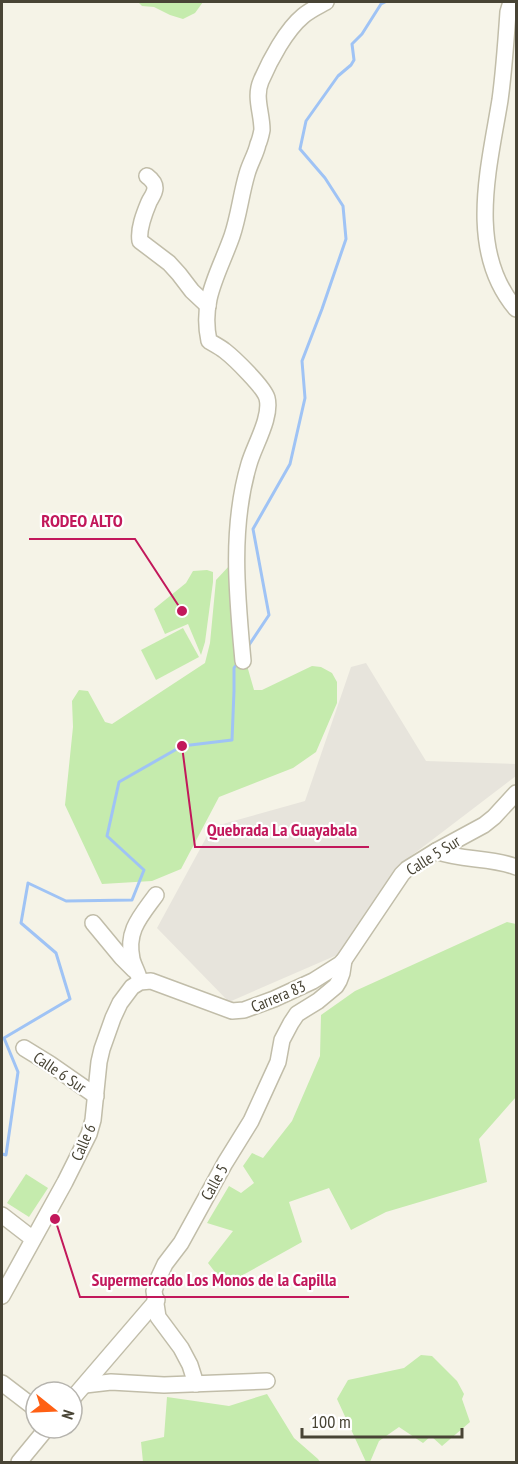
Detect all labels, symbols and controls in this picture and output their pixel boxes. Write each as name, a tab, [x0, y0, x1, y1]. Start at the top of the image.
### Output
callout: RODEO ALTO	[29, 503, 135, 539]
text: RODEO ALTO	[41, 509, 123, 532]
callout: Quebrada La Guayabala	[195, 811, 369, 847]
text: Quebrada La Guayabala	[207, 818, 357, 841]
street label: Calle 5 Sur	[402, 830, 464, 879]
street label: Carrera 83	[248, 976, 308, 1016]
street label: Calle 6 Sur	[30, 1047, 91, 1097]
street label: Calle 6	[66, 1121, 100, 1163]
street label: Calle 5	[196, 1160, 232, 1204]
callout: Supermercado Los Monos de la Capilla	[80, 1261, 349, 1297]
text: Supermercado Los Monos de la Capilla	[92, 1268, 337, 1291]
north arrow	[24, 1380, 84, 1440]
scale bar	[302, 1401, 462, 1439]
text: N	[57, 1407, 79, 1422]
text: 100 m	[311, 1410, 351, 1433]

